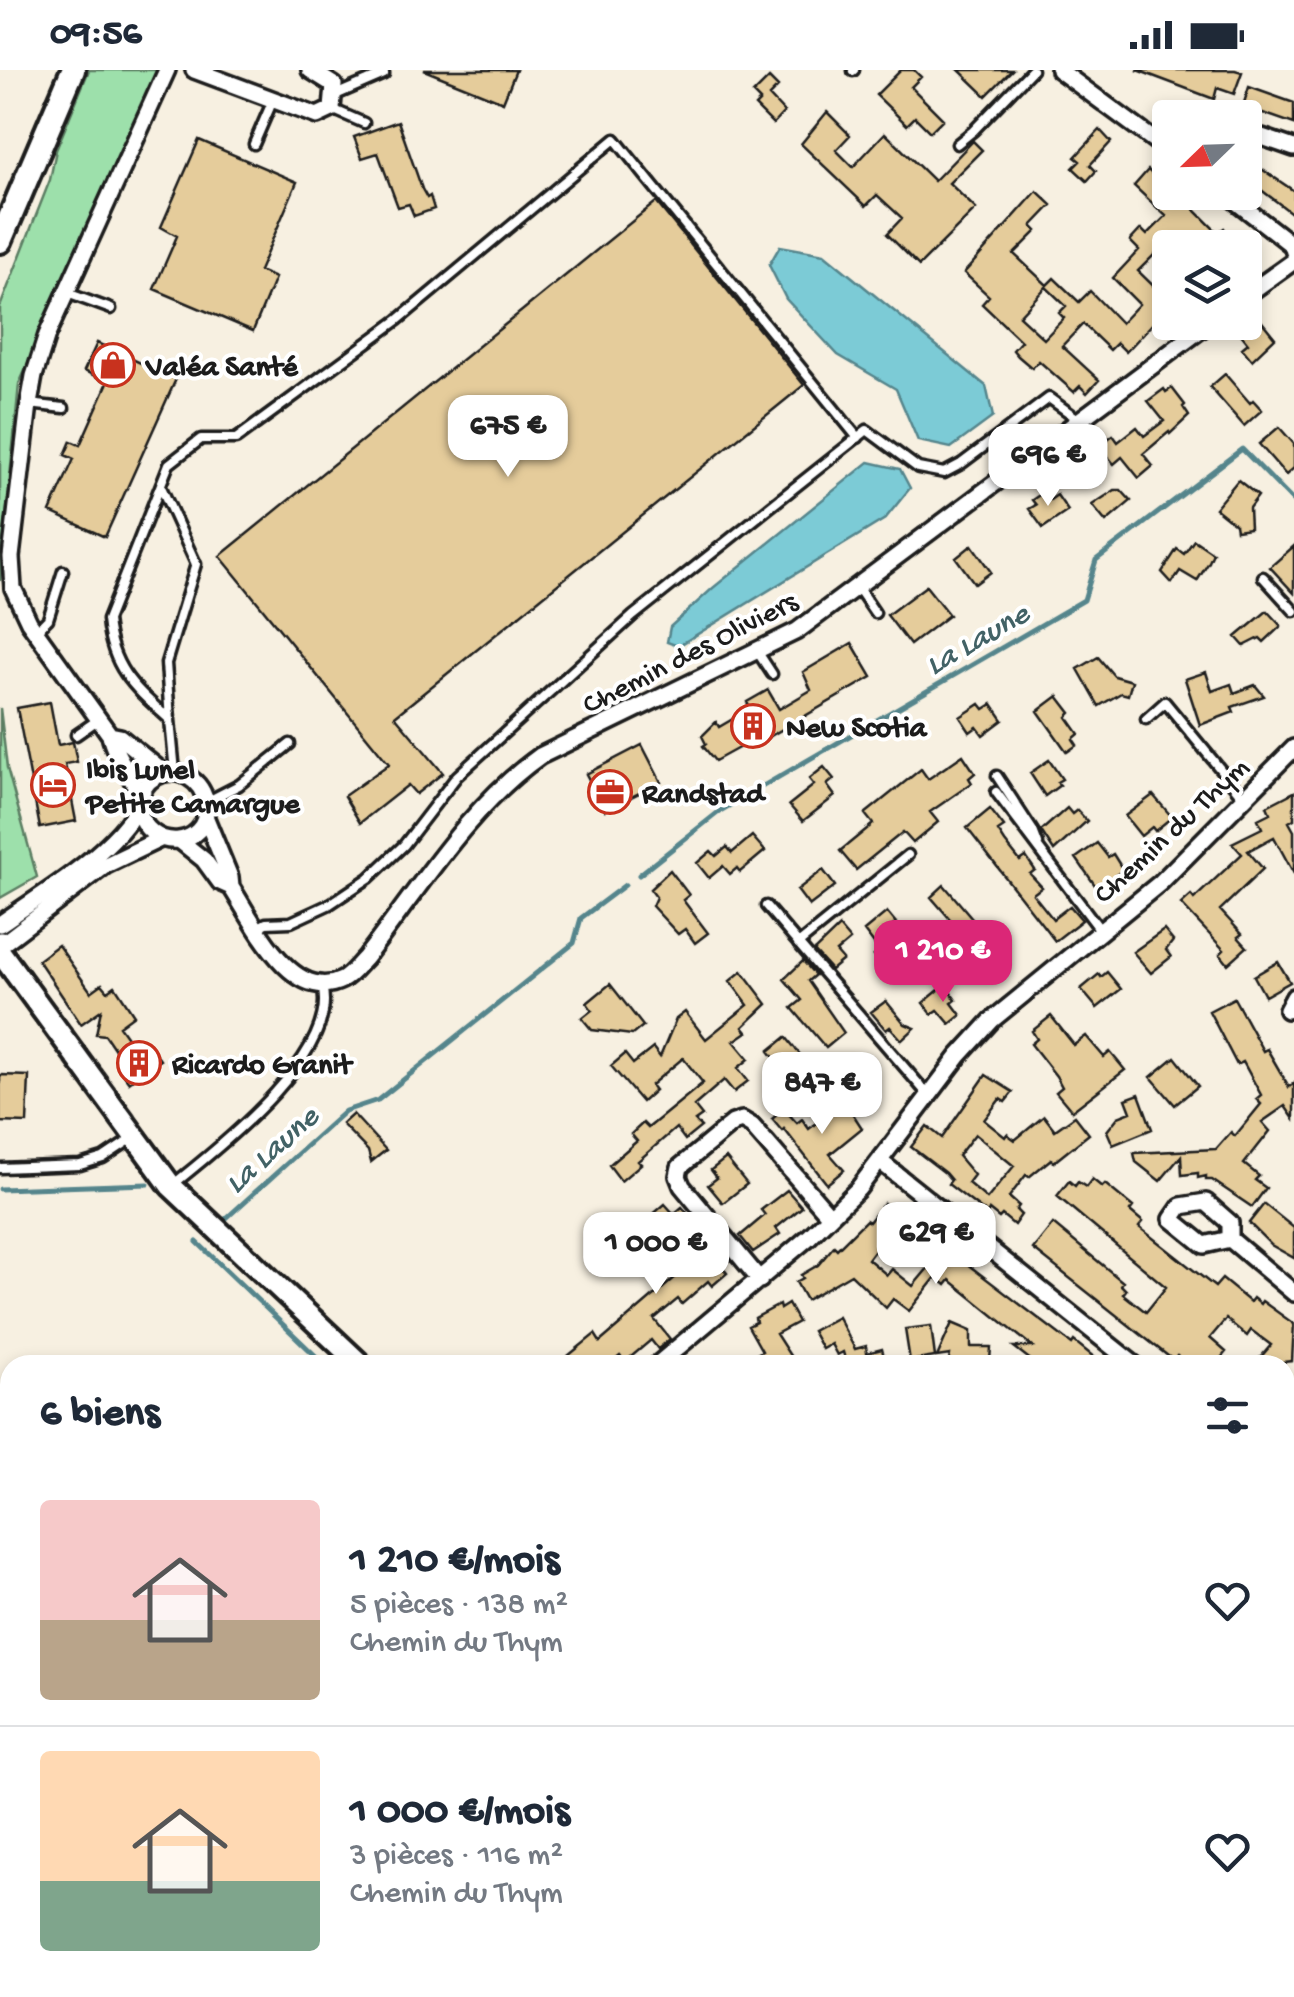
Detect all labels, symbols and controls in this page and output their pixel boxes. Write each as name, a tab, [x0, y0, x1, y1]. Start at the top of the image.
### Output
text: 09:56	[50, 13, 142, 57]
north arrow	[1152, 100, 1262, 210]
map controls	[1152, 100, 1262, 340]
button: layers	[1152, 230, 1262, 340]
shop icon: Valéa Santé	[90, 342, 136, 388]
place label: Valéa Santé	[144, 352, 299, 387]
pin: 675 €	[438, 395, 578, 480]
text: 675 €	[470, 408, 546, 446]
pin: 696 €	[978, 424, 1118, 509]
text: 696 €	[1010, 437, 1086, 475]
street label: Chemin des Oliviers	[578, 585, 805, 724]
water label: La Laune	[920, 596, 1038, 686]
building icon: New Scotia	[730, 703, 776, 749]
place label: New Scotia	[786, 713, 928, 748]
street label: Chemin du Thym	[1088, 751, 1258, 913]
place label: Ibis Lunel Petite Camargue	[84, 755, 301, 824]
hotel icon: Ibis Lunel Petite Camargue	[30, 762, 76, 808]
office icon: Randstad	[587, 769, 633, 815]
place label: Randstad	[641, 779, 767, 814]
pin: 1 210 €	[851, 920, 1035, 1005]
text: 1 210 €	[896, 933, 990, 971]
building icon: Ricardo Granit	[116, 1040, 162, 1086]
place label: Ricardo Granit	[171, 1050, 354, 1085]
pin: 847 €	[752, 1052, 892, 1137]
text: 847 €	[784, 1065, 860, 1103]
water label: La Laune	[219, 1099, 329, 1204]
pin: 629 €	[866, 1202, 1006, 1287]
pin: 1 000 €	[564, 1212, 748, 1297]
text: 629 €	[899, 1215, 973, 1253]
text: 1 000 €	[605, 1225, 707, 1263]
icon: filters	[1200, 1388, 1255, 1443]
text: 6 biens	[40, 1391, 160, 1440]
text: 1 210 €/mois	[350, 1538, 560, 1587]
icon: home	[120, 1540, 240, 1660]
icon: heart	[1200, 1573, 1255, 1628]
text: 5 pièces · 138 m²	[350, 1587, 568, 1625]
text: Chemin du Thym	[350, 1625, 563, 1663]
text: 1 000 €/mois	[350, 1789, 570, 1838]
icon: home	[120, 1791, 240, 1911]
icon: heart	[1200, 1824, 1255, 1879]
text: 3 pièces · 116 m²	[350, 1838, 563, 1876]
text: Chemin du Thym	[350, 1876, 563, 1914]

